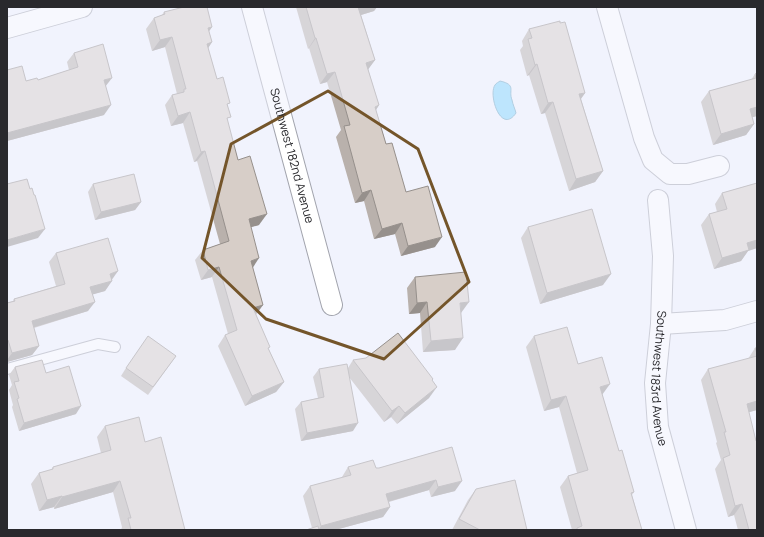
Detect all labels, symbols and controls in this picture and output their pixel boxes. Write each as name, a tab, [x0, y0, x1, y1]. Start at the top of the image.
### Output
street label: Southwest 182nd Avenue	[266, 86, 319, 225]
street label: Southwest 183rd Avenue	[647, 310, 672, 448]

